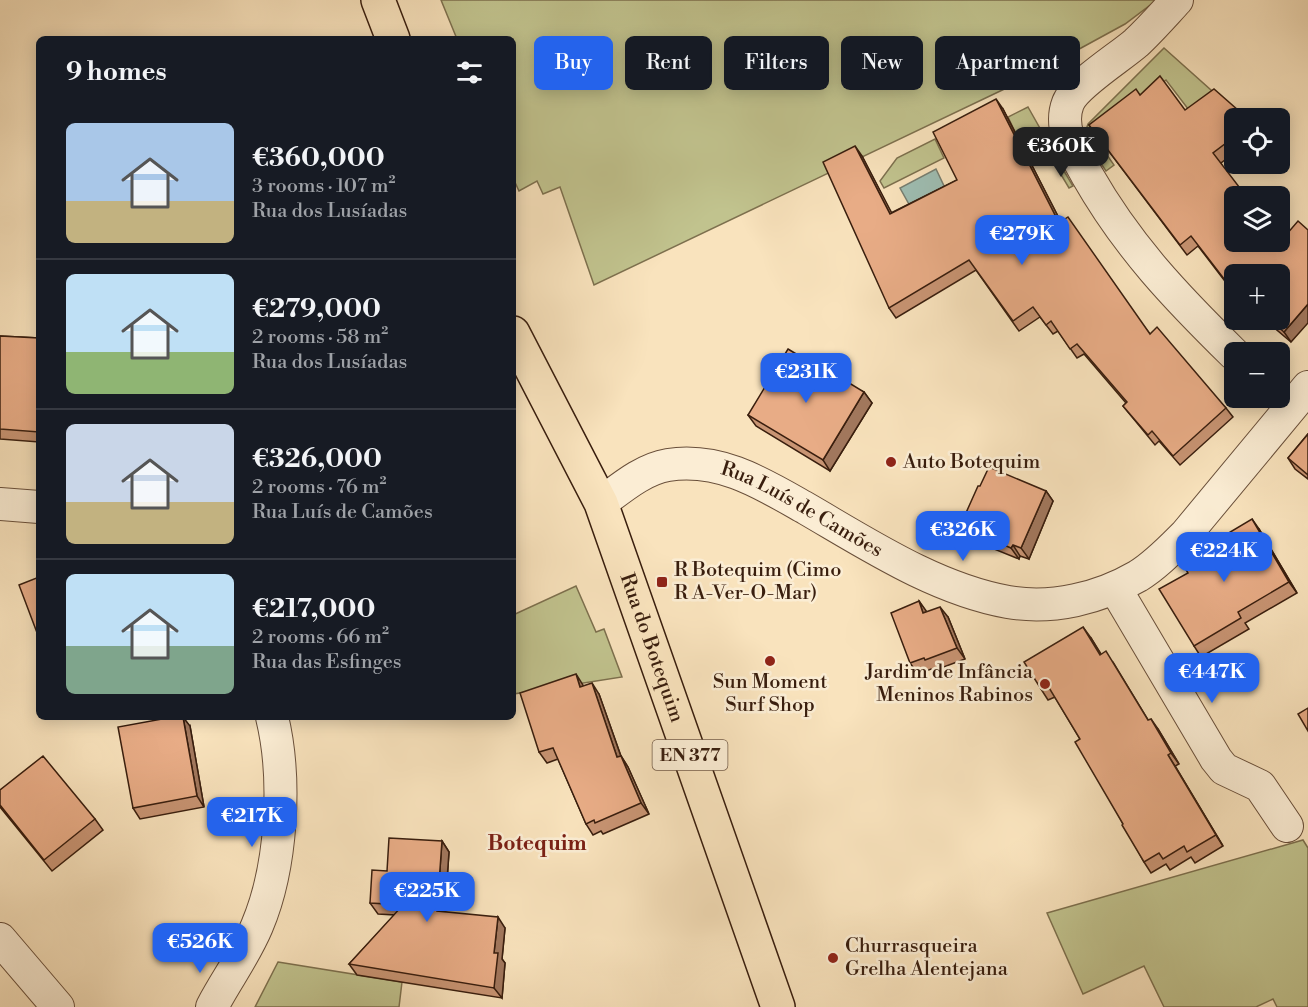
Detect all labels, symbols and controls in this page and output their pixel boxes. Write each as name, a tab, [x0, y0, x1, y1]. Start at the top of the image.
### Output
chip: Buy	[534, 36, 613, 90]
chip: Rent	[625, 36, 712, 90]
chip: Filters	[724, 36, 829, 90]
chip: New	[841, 36, 923, 90]
chip: Apartment	[935, 36, 1080, 90]
text: 9 homes	[66, 56, 167, 88]
icon: filters	[453, 56, 486, 89]
map controls	[1224, 108, 1290, 408]
button: locate	[1224, 108, 1290, 174]
pin: €360K	[1019, 127, 1103, 178]
text: €360K	[1027, 134, 1095, 159]
text: €360,000	[252, 142, 385, 174]
icon: home	[114, 147, 186, 219]
text: 3 rooms · 107 m²	[252, 174, 396, 199]
button: layers	[1224, 186, 1290, 252]
text: Rua dos Lusíadas	[252, 199, 407, 224]
pin: €279K	[980, 215, 1064, 266]
text: €279K	[989, 222, 1055, 247]
button: +	[1224, 264, 1290, 330]
text: €279,000	[252, 293, 381, 325]
icon: home	[114, 298, 186, 370]
text: 2 rooms · 58 m²	[252, 325, 388, 350]
button: −	[1224, 342, 1290, 408]
text: Rua dos Lusíadas	[252, 350, 407, 375]
pin: €231K	[764, 353, 848, 404]
text: €231K	[775, 360, 837, 385]
text: €326,000	[252, 443, 382, 475]
icon: home	[114, 448, 186, 520]
place label: Auto Botequim	[902, 450, 1041, 475]
marker: Auto Botequim	[884, 455, 898, 469]
street label: Rua Luís de Camões	[718, 456, 887, 563]
text: 2 rooms · 76 m²	[252, 475, 386, 500]
text: Rua Luís de Camões	[252, 500, 433, 525]
pin: €326K	[921, 511, 1005, 562]
text: €326K	[930, 518, 996, 543]
pin: €224K	[1182, 532, 1266, 583]
text: €224K	[1190, 539, 1258, 564]
place label: R Botequim (Cimo R A-Ver-O-Mar)	[674, 558, 841, 606]
street label: Rua do Botequim	[614, 570, 690, 726]
marker: R Botequim (Cimo R A-Ver-O-Mar)	[655, 575, 669, 589]
text: €217,000	[252, 593, 375, 625]
icon: home	[114, 598, 186, 670]
text: 2 rooms · 66 m²	[252, 625, 389, 650]
text: Rua das Esfinges	[252, 650, 402, 675]
pin: €447K	[1170, 653, 1254, 704]
marker: Sun Moment Surf Shop	[763, 654, 777, 668]
place label: Jardim de Infância Meninos Rabinos	[864, 660, 1034, 708]
text: €447K	[1178, 660, 1246, 685]
place label: Sun Moment Surf Shop	[713, 670, 827, 718]
marker: Jardim de Infância Meninos Rabinos	[1038, 677, 1052, 691]
road number: EN 377	[652, 740, 728, 770]
pin: €217K	[210, 797, 294, 848]
text: €217K	[221, 804, 283, 829]
district label: Botequim	[487, 831, 587, 857]
pin: €225K	[385, 872, 469, 923]
text: €225K	[394, 879, 460, 904]
pin: €526K	[158, 923, 242, 974]
text: €526K	[167, 930, 233, 955]
place label: Churrasqueira Grelha Alentejana	[845, 934, 1009, 982]
marker: Churrasqueira Grelha Alentejana	[826, 951, 840, 965]

